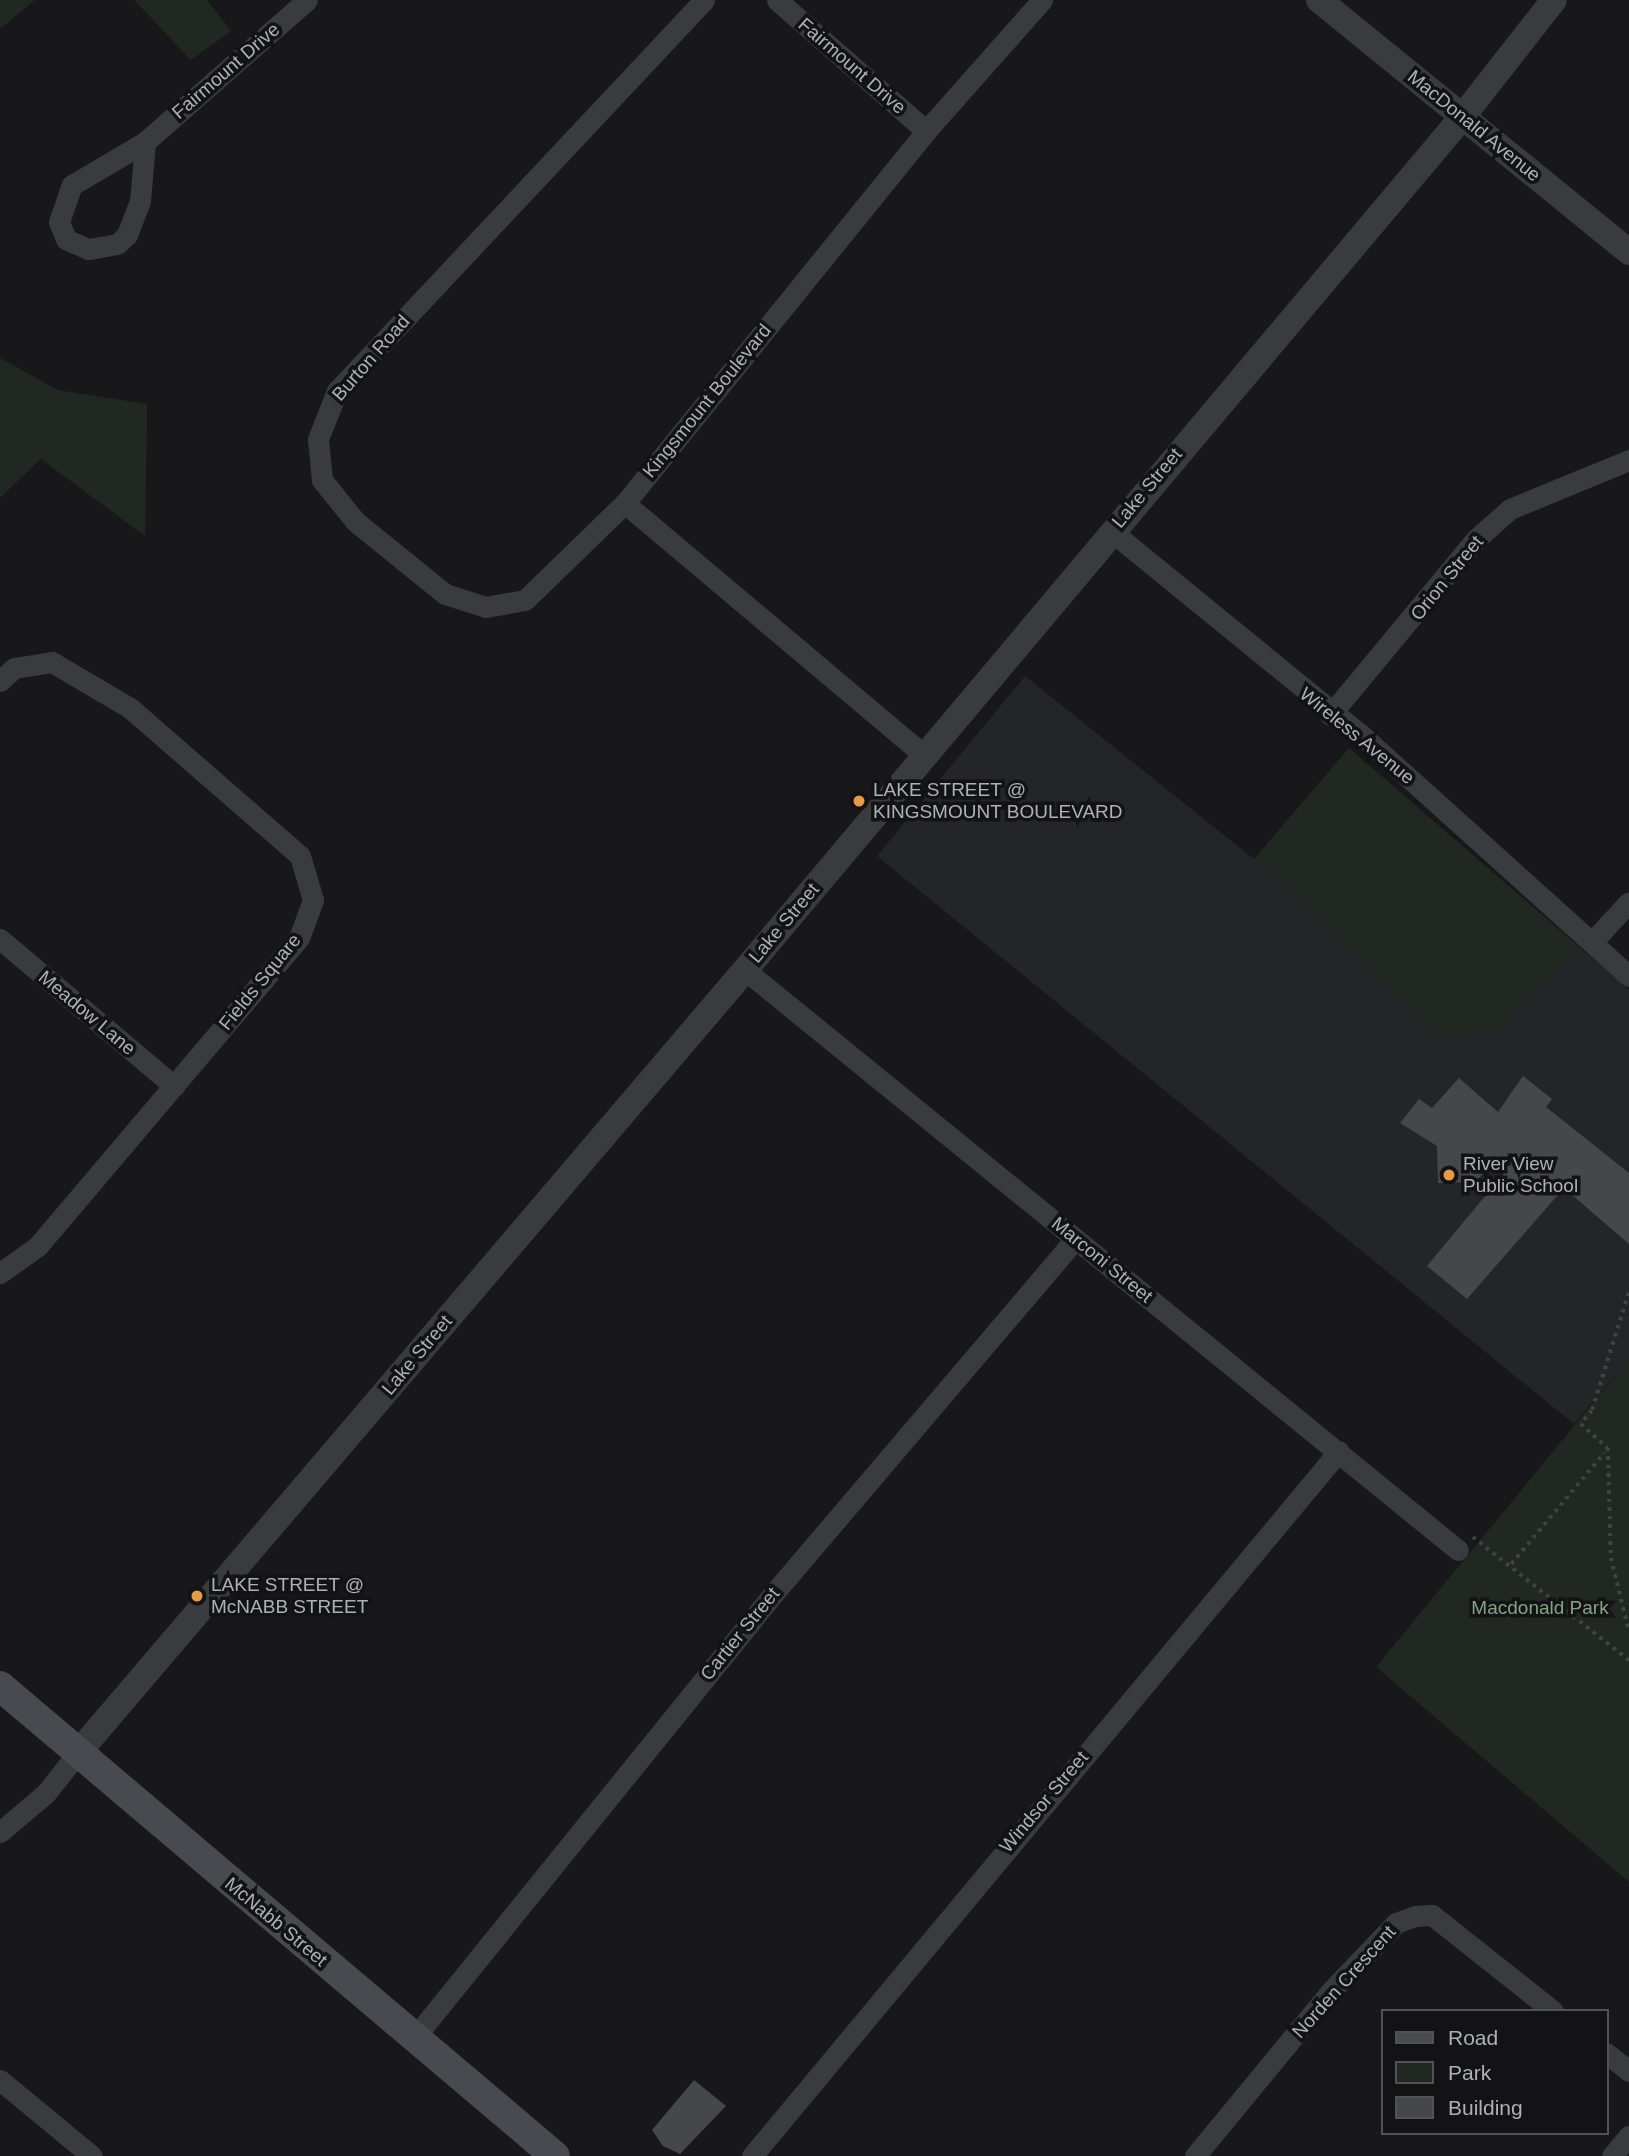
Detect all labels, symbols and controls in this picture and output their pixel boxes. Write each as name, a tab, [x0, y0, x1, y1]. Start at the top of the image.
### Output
street label: Fairmount Drive	[794, 13, 910, 119]
street label: Fairmount Drive	[168, 18, 284, 124]
street label: MacDonald Avenue	[1403, 65, 1545, 187]
street label: Burton Road	[327, 310, 415, 406]
street label: Kingsmount Boulevard	[638, 320, 776, 482]
street label: Lake Street	[1107, 443, 1187, 533]
street label: Orion Street	[1406, 531, 1488, 625]
street label: Wireless Avenue	[1295, 682, 1419, 790]
place label: LAKE STREET @ KINGSMOUNT BOULEVARD	[873, 779, 1123, 823]
marker: LAKE STREET @ KINGSMOUNT BOULEVARD	[851, 793, 867, 809]
street label: Lake Street	[744, 878, 824, 968]
street label: Fields Square	[214, 929, 306, 1035]
street label: Meadow Lane	[34, 966, 140, 1060]
place label: River View Public School	[1463, 1153, 1578, 1197]
marker: River View Public School	[1441, 1167, 1457, 1183]
street label: Marconi Street	[1047, 1212, 1157, 1308]
street label: Lake Street	[377, 1310, 457, 1400]
place label: LAKE STREET @ McNABB STREET	[211, 1574, 368, 1618]
street label: Cartier Street	[696, 1583, 784, 1685]
marker: LAKE STREET @ McNABB STREET	[189, 1588, 205, 1604]
park label: Macdonald Park	[1471, 1597, 1609, 1619]
street label: Windsor Street	[995, 1747, 1093, 1857]
street label: McNabb Street	[220, 1873, 332, 1971]
street label: Norden Crescent	[1287, 1921, 1401, 2043]
legend	[1380, 2009, 1608, 2135]
text: Road	[1448, 2026, 1498, 2049]
text: Park	[1448, 2061, 1491, 2084]
text: Building	[1448, 2096, 1523, 2119]

